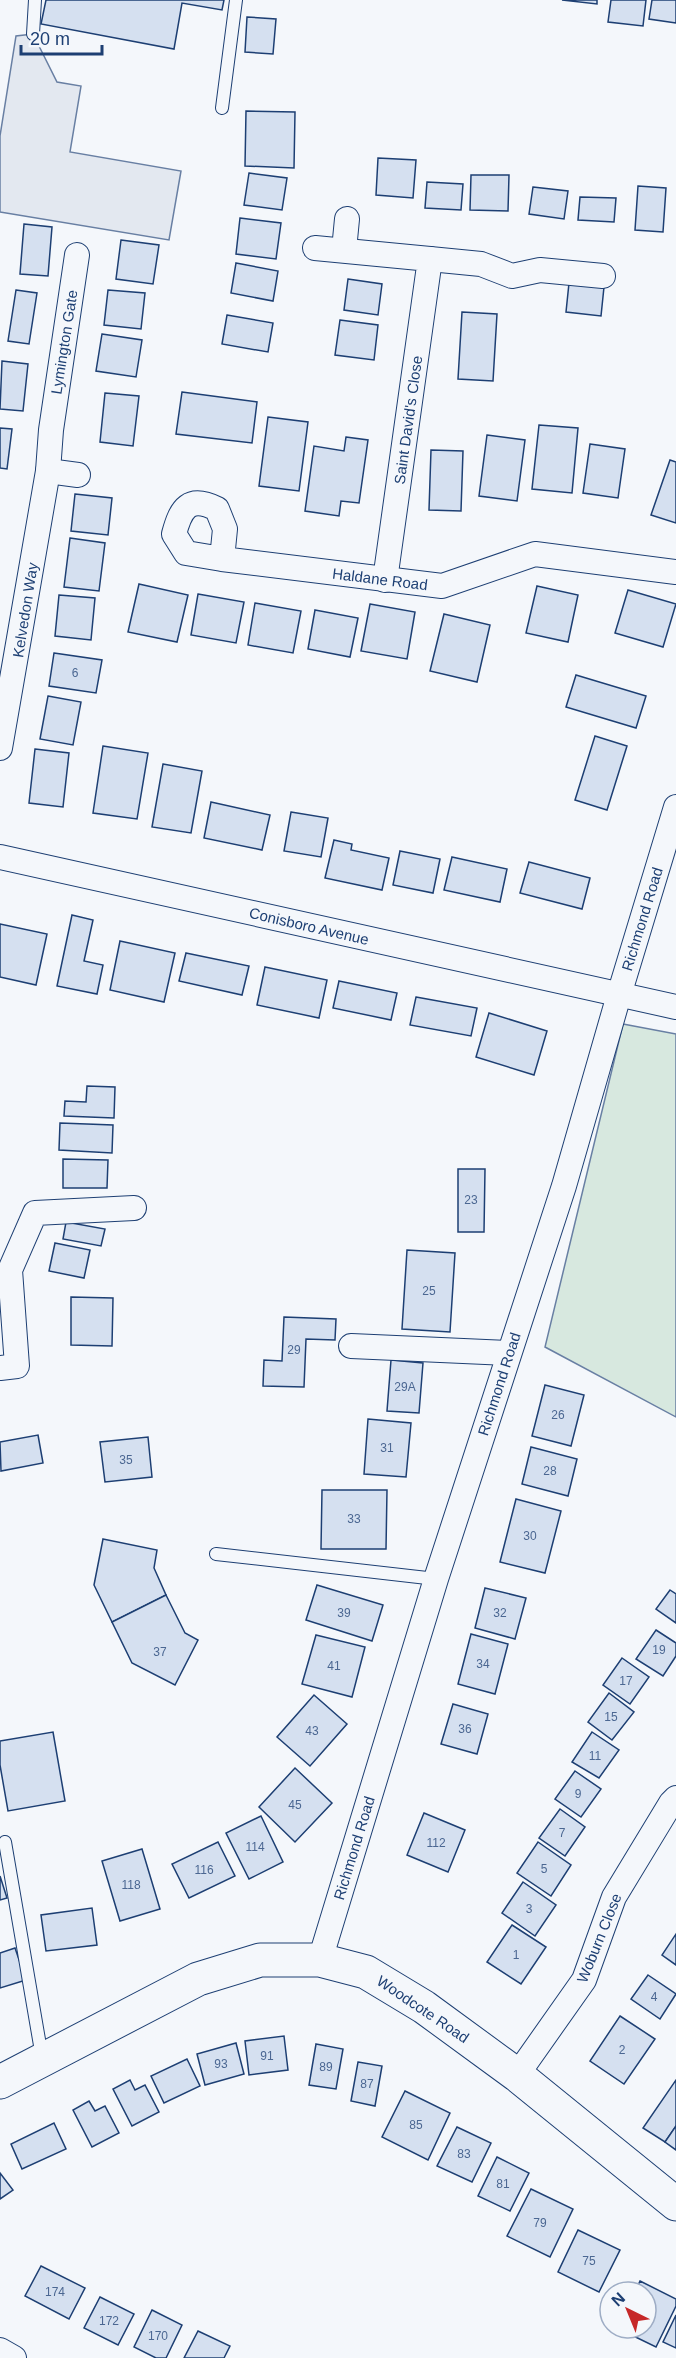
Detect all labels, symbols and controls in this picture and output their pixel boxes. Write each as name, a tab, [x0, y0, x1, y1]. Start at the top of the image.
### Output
scale bar	[21, 18, 102, 56]
text: 20 m	[30, 29, 70, 49]
street label: Lymington Gate	[47, 289, 81, 395]
street label: Saint David's Close	[391, 355, 425, 485]
street label: Kelvedon Way	[9, 561, 41, 659]
street label: Haldane Road	[331, 565, 429, 593]
house number: 6	[72, 666, 79, 680]
street label: Richmond Road	[618, 865, 666, 973]
street label: Conisboro Avenue	[247, 904, 371, 948]
house number: 23	[464, 1193, 478, 1207]
house number: 25	[422, 1284, 436, 1298]
street label: Richmond Road	[474, 1330, 524, 1438]
house number: 29	[287, 1343, 301, 1357]
house number: 29A	[394, 1380, 416, 1394]
house number: 26	[551, 1408, 565, 1422]
house number: 31	[380, 1441, 394, 1455]
house number: 35	[119, 1453, 133, 1467]
house number: 28	[543, 1464, 557, 1478]
house number: 33	[347, 1512, 361, 1526]
house number: 30	[523, 1529, 537, 1543]
house number: 39	[337, 1606, 351, 1620]
house number: 32	[493, 1606, 507, 1620]
house number: 19	[652, 1643, 666, 1657]
house number: 37	[153, 1645, 167, 1659]
house number: 34	[476, 1657, 490, 1671]
house number: 41	[327, 1659, 341, 1673]
house number: 17	[619, 1674, 633, 1688]
house number: 15	[604, 1710, 618, 1724]
house number: 36	[458, 1722, 472, 1736]
house number: 43	[305, 1724, 319, 1738]
house number: 11	[589, 1749, 602, 1763]
house number: 9	[575, 1787, 582, 1801]
street label: Richmond Road	[330, 1794, 378, 1902]
house number: 45	[288, 1798, 302, 1812]
house number: 7	[559, 1826, 566, 1840]
house number: 112	[426, 1836, 446, 1850]
house number: 114	[245, 1840, 265, 1854]
house number: 5	[541, 1862, 548, 1876]
house number: 116	[194, 1863, 214, 1877]
house number: 118	[121, 1878, 141, 1892]
street label: Woburn Close	[573, 1891, 625, 1985]
house number: 3	[526, 1902, 533, 1916]
house number: 1	[513, 1948, 520, 1962]
street label: Woodcote Road	[374, 1972, 472, 2046]
house number: 4	[651, 1990, 658, 2004]
house number: 2	[619, 2043, 626, 2057]
house number: 91	[260, 2049, 274, 2063]
house number: 93	[214, 2057, 228, 2071]
house number: 89	[319, 2060, 333, 2074]
house number: 87	[360, 2077, 374, 2091]
house number: 85	[409, 2118, 423, 2132]
house number: 83	[457, 2147, 471, 2161]
house number: 81	[496, 2177, 510, 2191]
house number: 79	[533, 2216, 547, 2230]
house number: 75	[582, 2254, 596, 2268]
north arrow	[598, 2280, 658, 2340]
house number: 174	[45, 2285, 65, 2299]
text: N	[608, 2289, 628, 2310]
house number: 172	[99, 2314, 119, 2328]
house number: 170	[148, 2329, 168, 2343]

